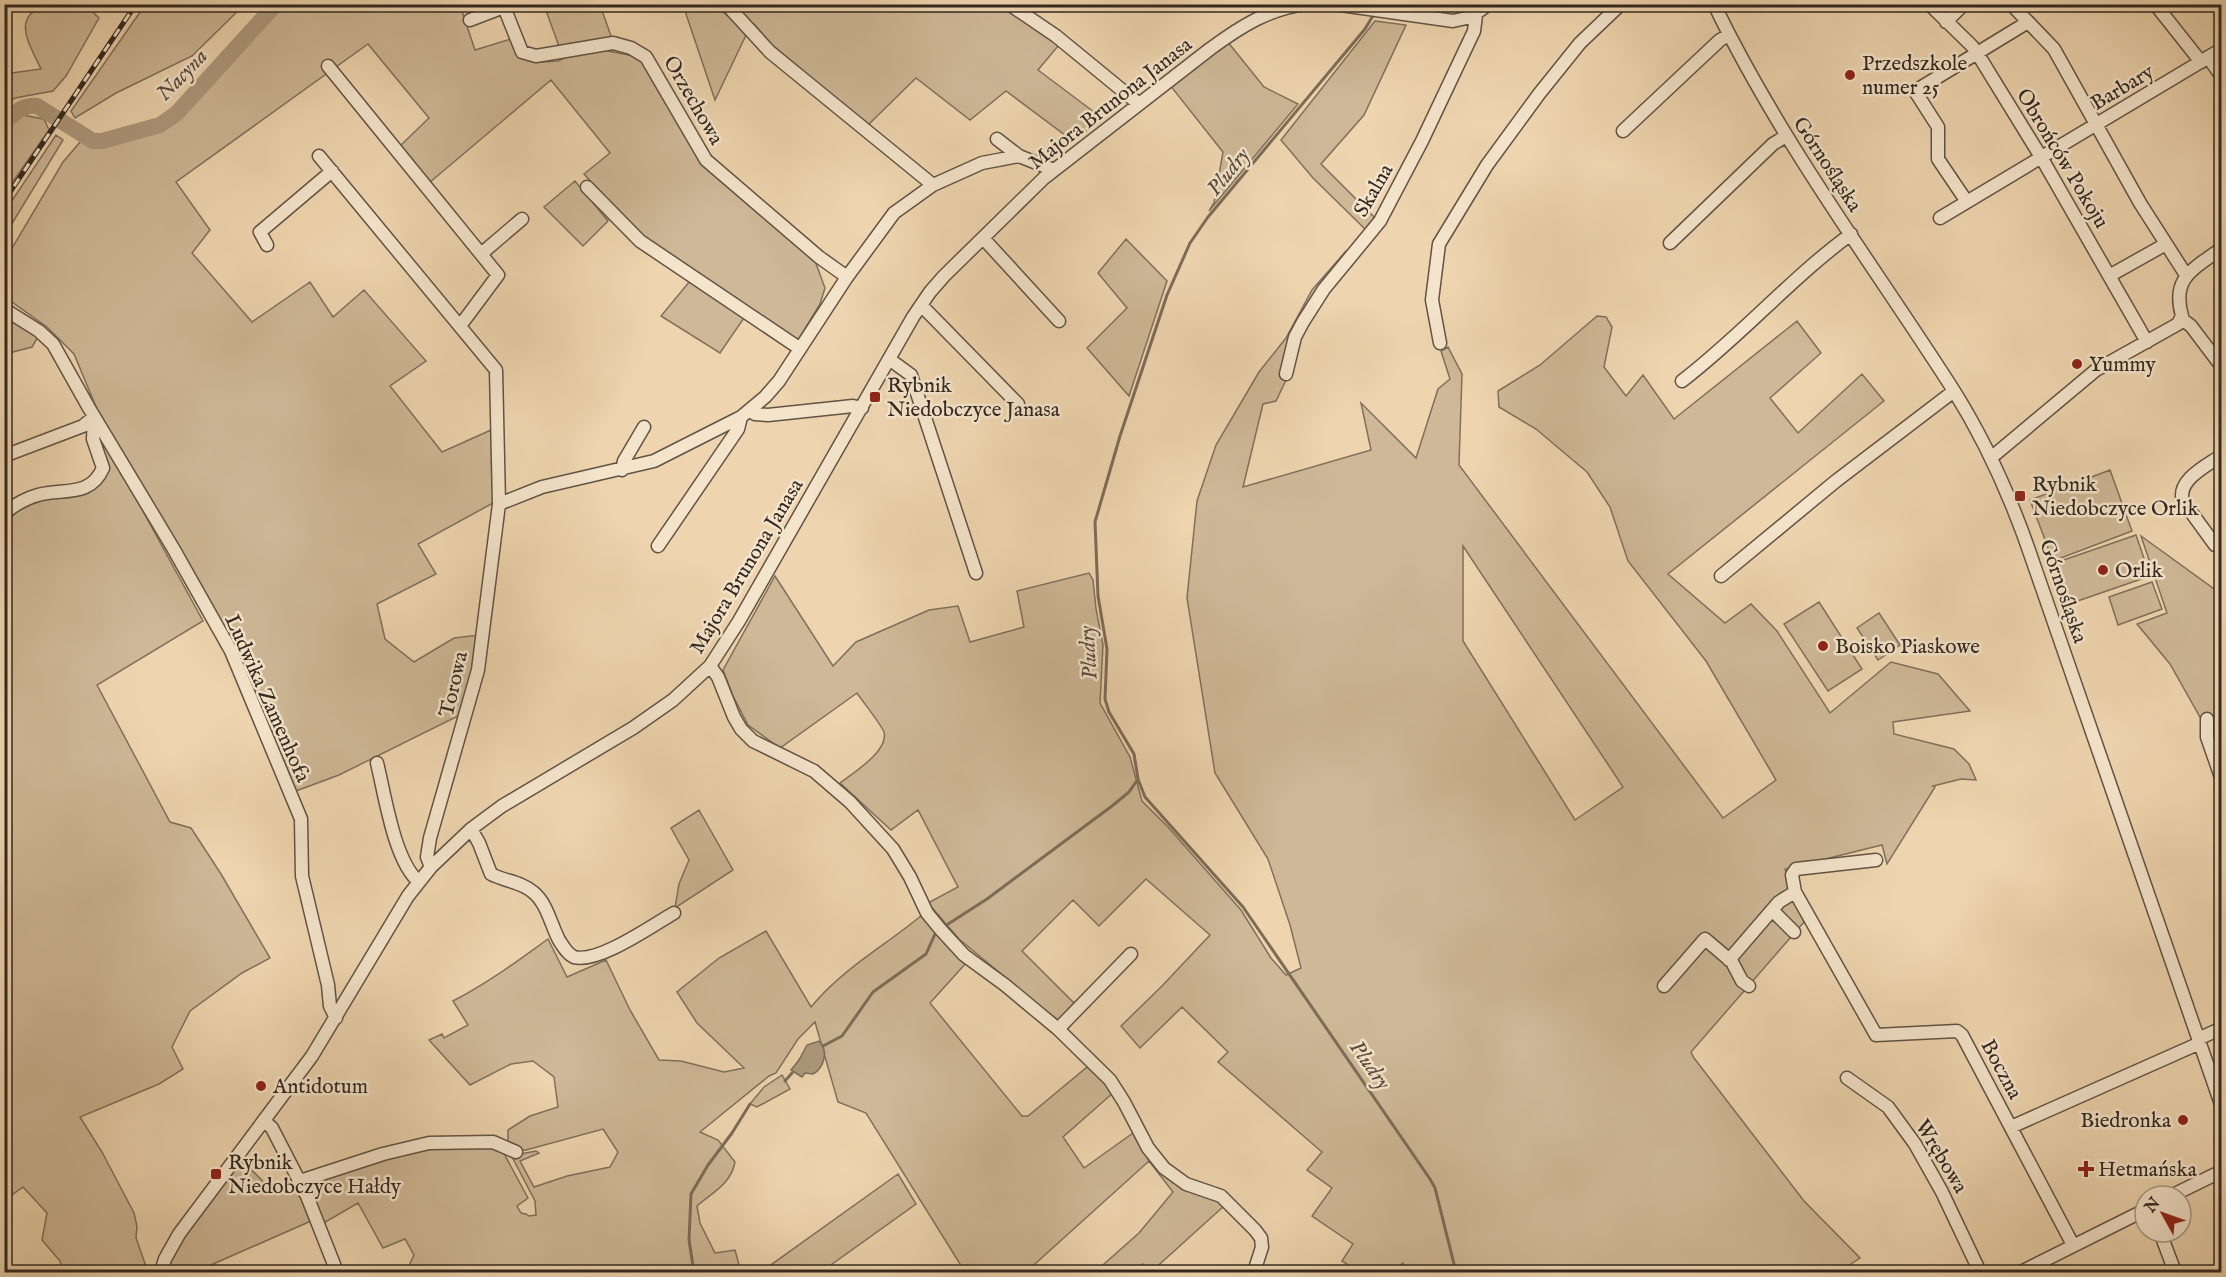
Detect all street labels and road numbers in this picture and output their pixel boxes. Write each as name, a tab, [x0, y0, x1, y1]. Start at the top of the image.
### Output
street label: Majora Brunona Janasa	[1024, 31, 1199, 176]
street label: Orzechowa	[656, 51, 729, 151]
street label: Barbary	[2086, 59, 2160, 118]
street label: Obrońców Pokoju	[2009, 84, 2114, 234]
street label: Górnośląska	[1786, 112, 1868, 218]
street label: Skalna	[1348, 158, 1401, 222]
street label: Majora Brunona Janasa	[684, 473, 811, 659]
street label: Górnośląska	[2032, 536, 2093, 648]
street label: Ludwika Zamenhofa	[217, 610, 316, 788]
street label: Torowa	[434, 648, 475, 720]
street label: Boczna	[1974, 1035, 2028, 1105]
street label: Wrębowa	[1908, 1115, 1974, 1199]

